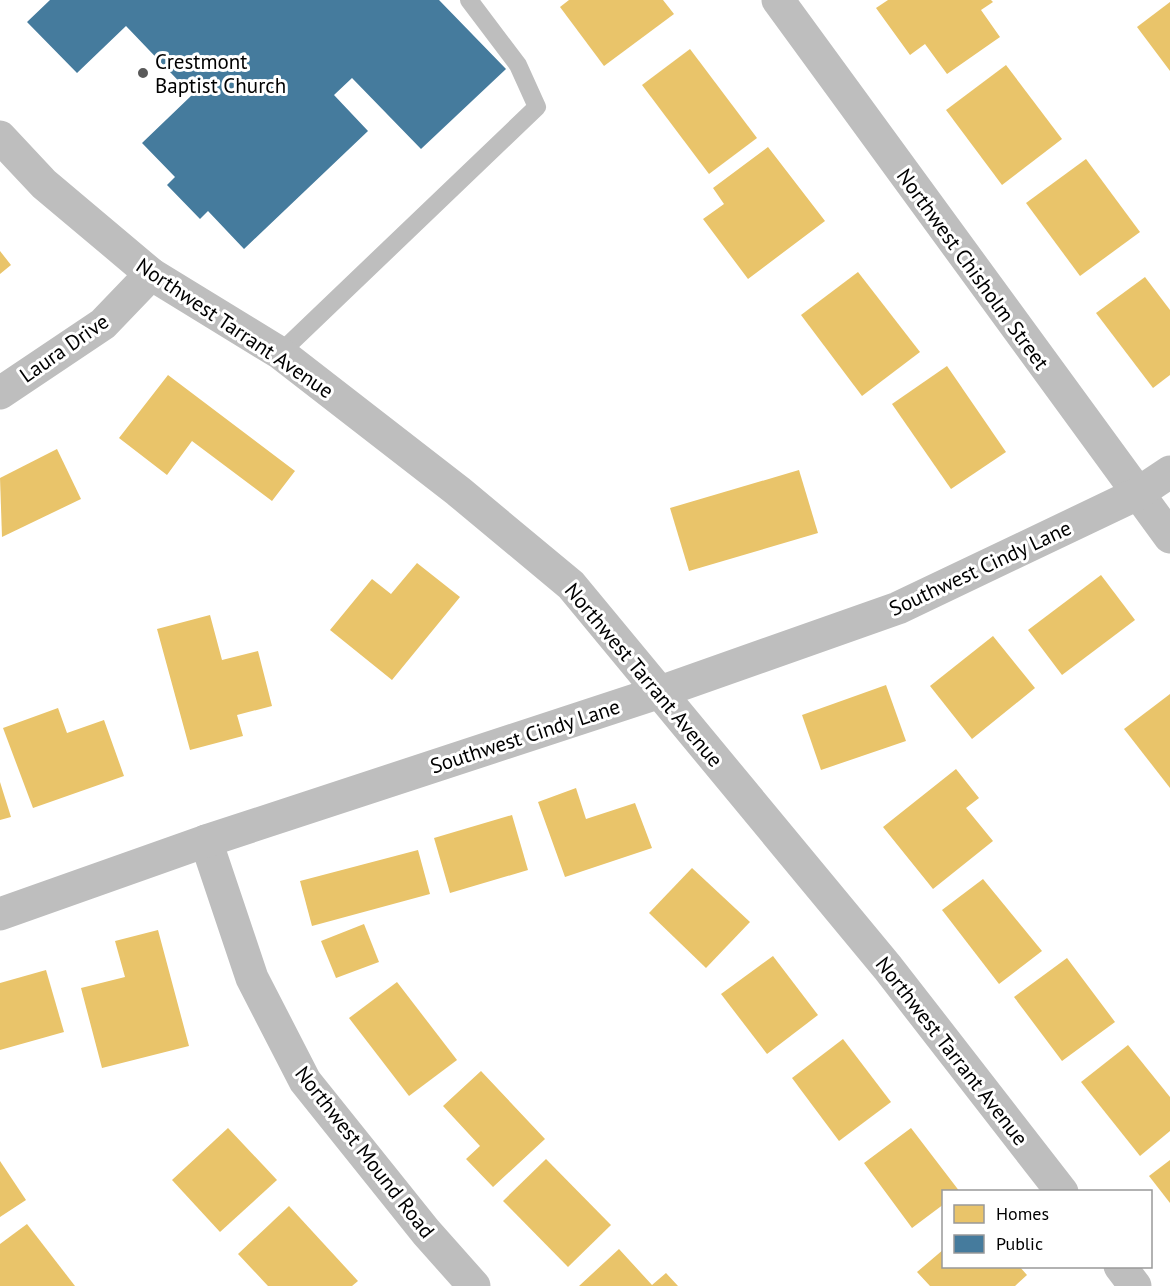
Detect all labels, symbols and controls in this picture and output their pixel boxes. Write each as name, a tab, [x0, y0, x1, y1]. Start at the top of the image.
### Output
place label: Crestmont Baptist Church	[155, 48, 286, 99]
marker: Crestmont Baptist Church	[136, 66, 150, 80]
street label: Northwest Chisholm Street	[891, 163, 1055, 375]
street label: Northwest Tarrant Avenue	[131, 252, 339, 404]
street label: Laura Drive	[14, 308, 114, 388]
street label: Southwest Cindy Lane	[885, 514, 1075, 622]
street label: Northwest Tarrant Avenue	[559, 577, 729, 773]
street label: Southwest Cindy Lane	[427, 693, 623, 779]
street label: Northwest Tarrant Avenue	[870, 951, 1034, 1151]
street label: Northwest Mound Road	[289, 1060, 441, 1244]
legend	[942, 1190, 1152, 1268]
text: Homes	[996, 1202, 1049, 1225]
text: Public	[996, 1232, 1043, 1255]

